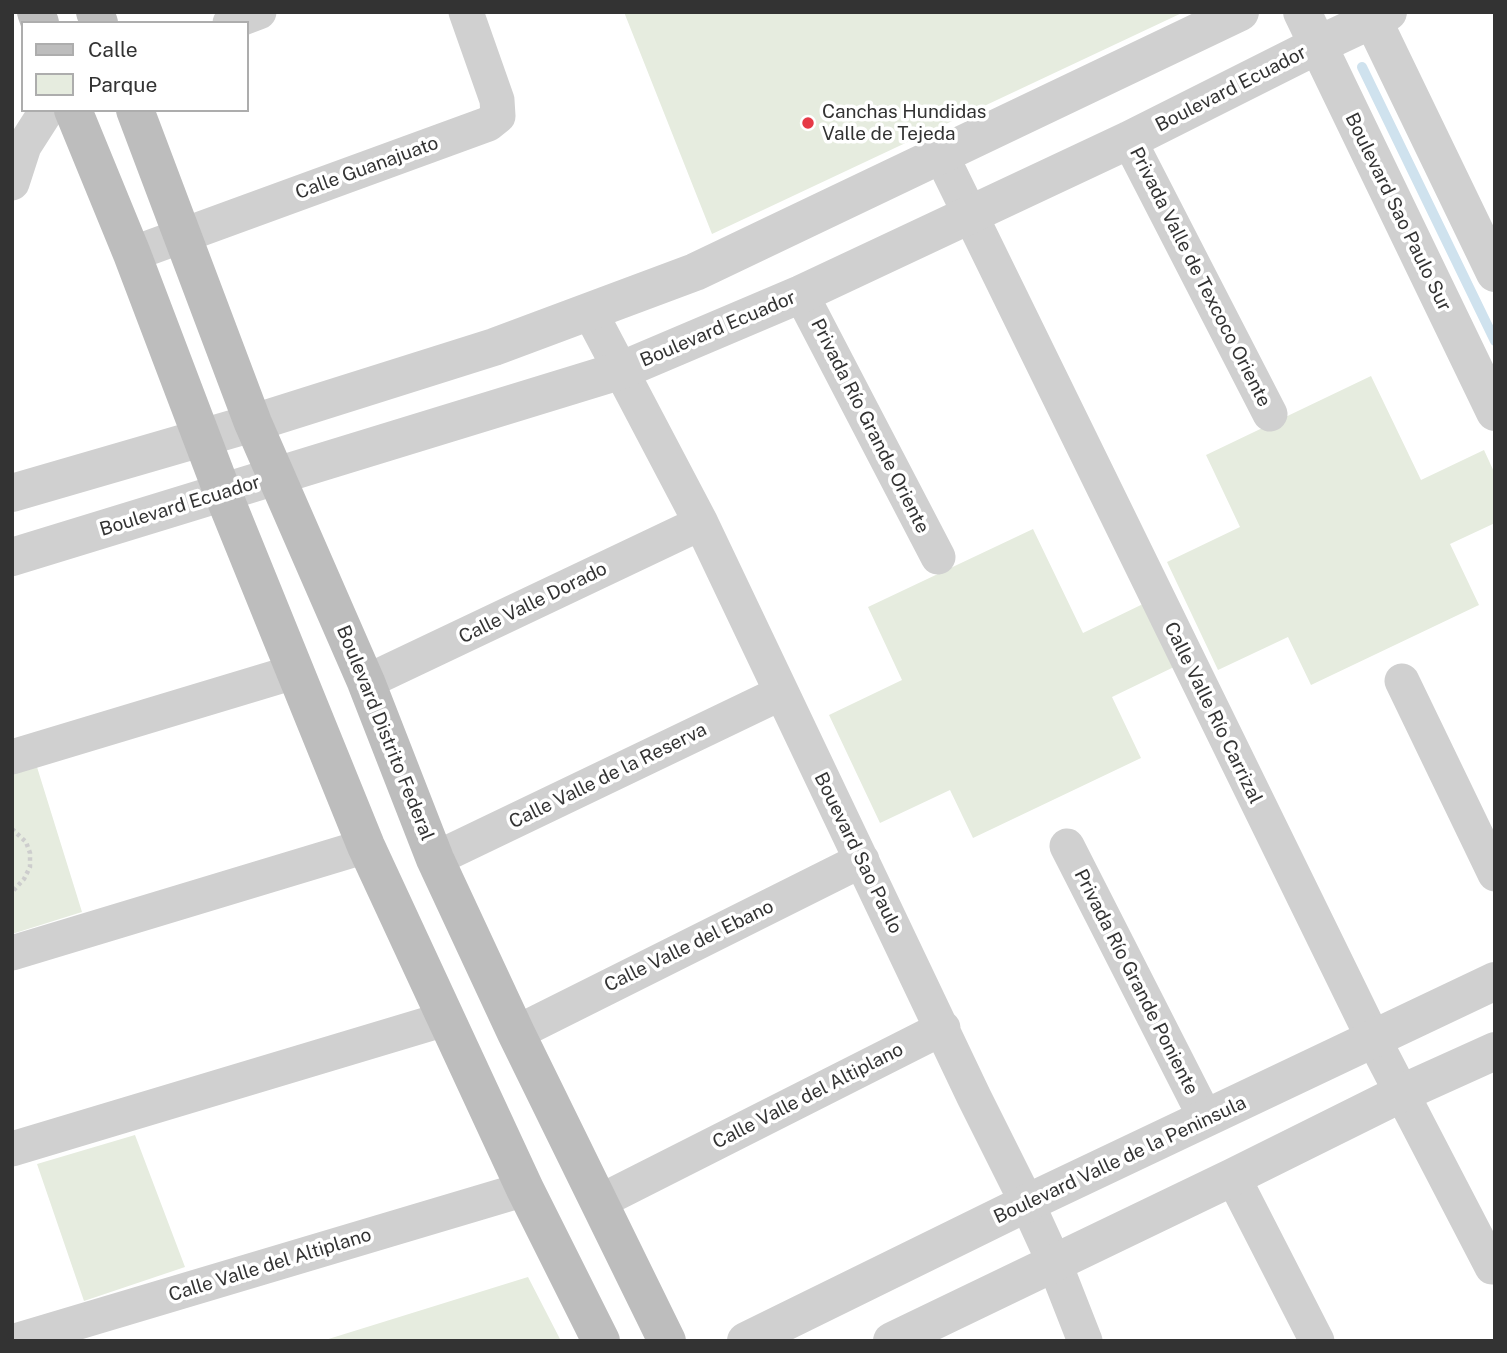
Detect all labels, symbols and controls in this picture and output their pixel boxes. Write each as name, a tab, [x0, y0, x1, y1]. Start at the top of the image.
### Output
legend	[21, 21, 248, 112]
text: Calle	[88, 37, 138, 62]
street label: Boulevard Ecuador	[1152, 41, 1310, 137]
text: Parque	[88, 72, 157, 97]
place label: Canchas Hundidas Valle de Tejeda	[822, 101, 986, 145]
street label: Boulevard Sao Paulo Sur	[1340, 109, 1456, 315]
marker: Canchas Hundidas Valle de Tejeda	[800, 115, 816, 131]
street label: Calle Guanajuato	[292, 132, 442, 204]
street label: Privada Valle de Texcoco Oriente	[1124, 143, 1276, 411]
street label: Boulevard Ecuador	[637, 286, 799, 372]
street label: Privada Río Grande Oriente	[806, 315, 934, 537]
street label: Boulevard Ecuador	[97, 471, 263, 541]
street label: Calle Valle Dorado	[455, 557, 611, 649]
street label: Calle Valle Río Carrizal	[1159, 618, 1267, 808]
street label: Boulevard Distrito Federal	[331, 622, 439, 844]
street label: Calle Valle de la Reserva	[506, 718, 710, 834]
street label: Bouevard Sao Paulo	[809, 769, 907, 937]
street label: Privada Río Grande Poniente	[1069, 865, 1203, 1099]
street label: Calle Valle del Ebano	[601, 895, 777, 997]
street label: Calle Valle del Altiplano	[709, 1038, 907, 1154]
street label: Boulevard Valle de la Peninsula	[990, 1091, 1250, 1229]
street label: Calle Valle del Altiplano	[166, 1223, 374, 1307]

